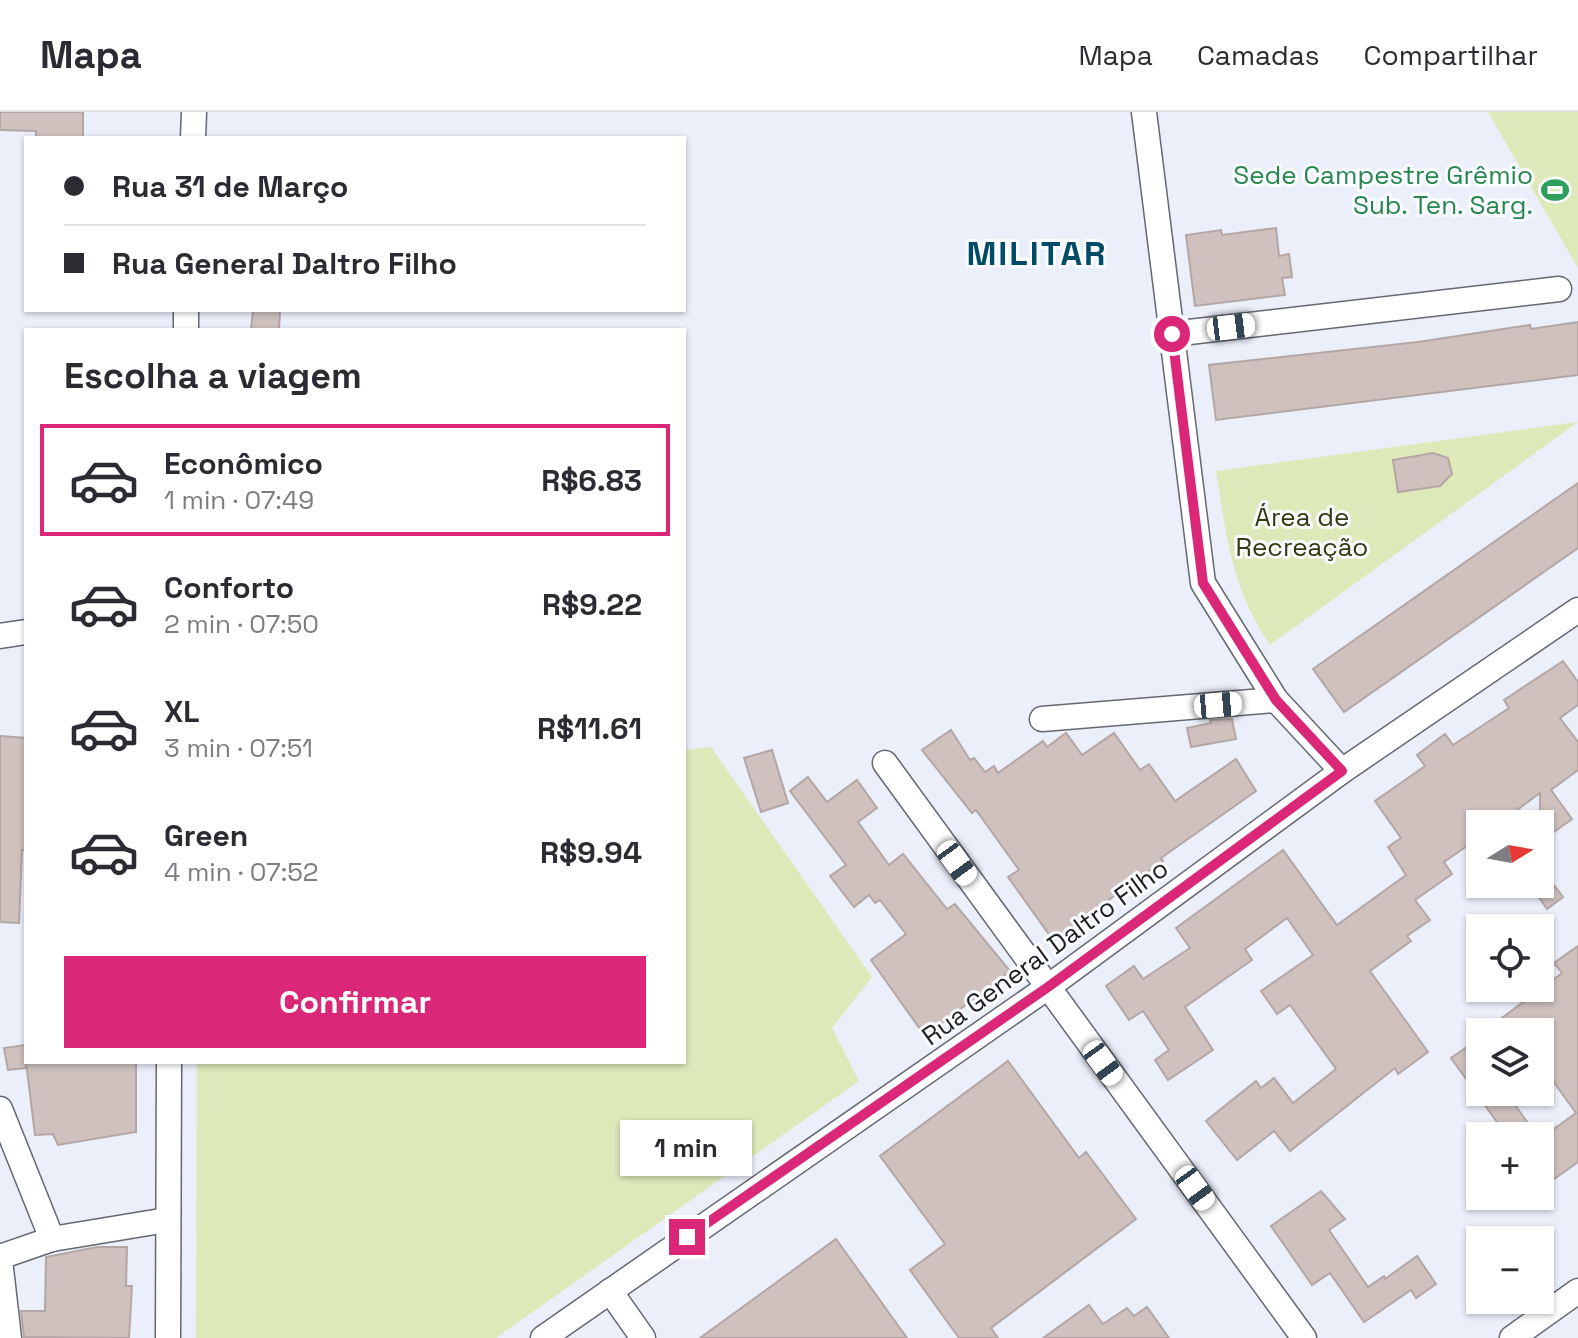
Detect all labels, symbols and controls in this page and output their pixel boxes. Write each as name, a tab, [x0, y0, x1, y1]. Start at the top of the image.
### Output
text: Mapa	[40, 31, 142, 79]
text: Mapa	[1078, 37, 1153, 73]
text: Camadas	[1197, 37, 1320, 73]
text: Compartilhar	[1364, 37, 1538, 73]
place label: Sede Campestre Grêmio Sub. Ten. Sarg.	[1233, 158, 1533, 222]
text: Rua 31 de Março	[112, 167, 348, 206]
sports icon: Sede Campestre Grêmio Sub. Ten. Sarg.	[1540, 175, 1570, 205]
district label: MILITAR	[966, 232, 1108, 275]
text: Rua General Daltro Filho	[112, 244, 457, 283]
car	[1206, 312, 1256, 342]
route start	[1154, 316, 1190, 352]
text: Escolha a viagem	[64, 353, 362, 399]
icon: car	[68, 444, 140, 516]
text: Econômico	[164, 444, 323, 483]
text: R$6.83	[541, 461, 642, 500]
text: 1 min · 07:49	[164, 483, 314, 517]
park label: Área de Recreação	[1236, 500, 1368, 564]
icon: car	[68, 568, 140, 640]
text: Conforto	[164, 568, 294, 607]
text: R$9.22	[542, 585, 642, 624]
text: 2 min · 07:50	[164, 607, 319, 641]
car	[1193, 691, 1243, 719]
icon: car	[68, 692, 140, 764]
text: XL	[164, 692, 200, 731]
text: R$11.61	[537, 709, 642, 748]
text: 3 min · 07:51	[164, 731, 313, 765]
north arrow	[1466, 810, 1554, 898]
map controls	[1466, 810, 1554, 1314]
icon: car	[68, 816, 140, 888]
text: Green	[164, 816, 248, 855]
text: R$9.94	[540, 833, 642, 872]
car	[933, 837, 981, 889]
street label: Rua General Daltro Filho	[915, 851, 1175, 1053]
text: 4 min · 07:52	[164, 855, 318, 889]
button: locate	[1466, 914, 1554, 1002]
button: Confirmar	[64, 956, 646, 1048]
button: layers	[1466, 1018, 1554, 1106]
car	[1079, 1037, 1127, 1089]
callout: 1 min	[621, 1121, 753, 1177]
button: +	[1466, 1122, 1554, 1210]
text: 1 min	[654, 1131, 718, 1165]
car	[1171, 1162, 1219, 1214]
route end	[669, 1219, 705, 1255]
button: −	[1466, 1226, 1554, 1314]

